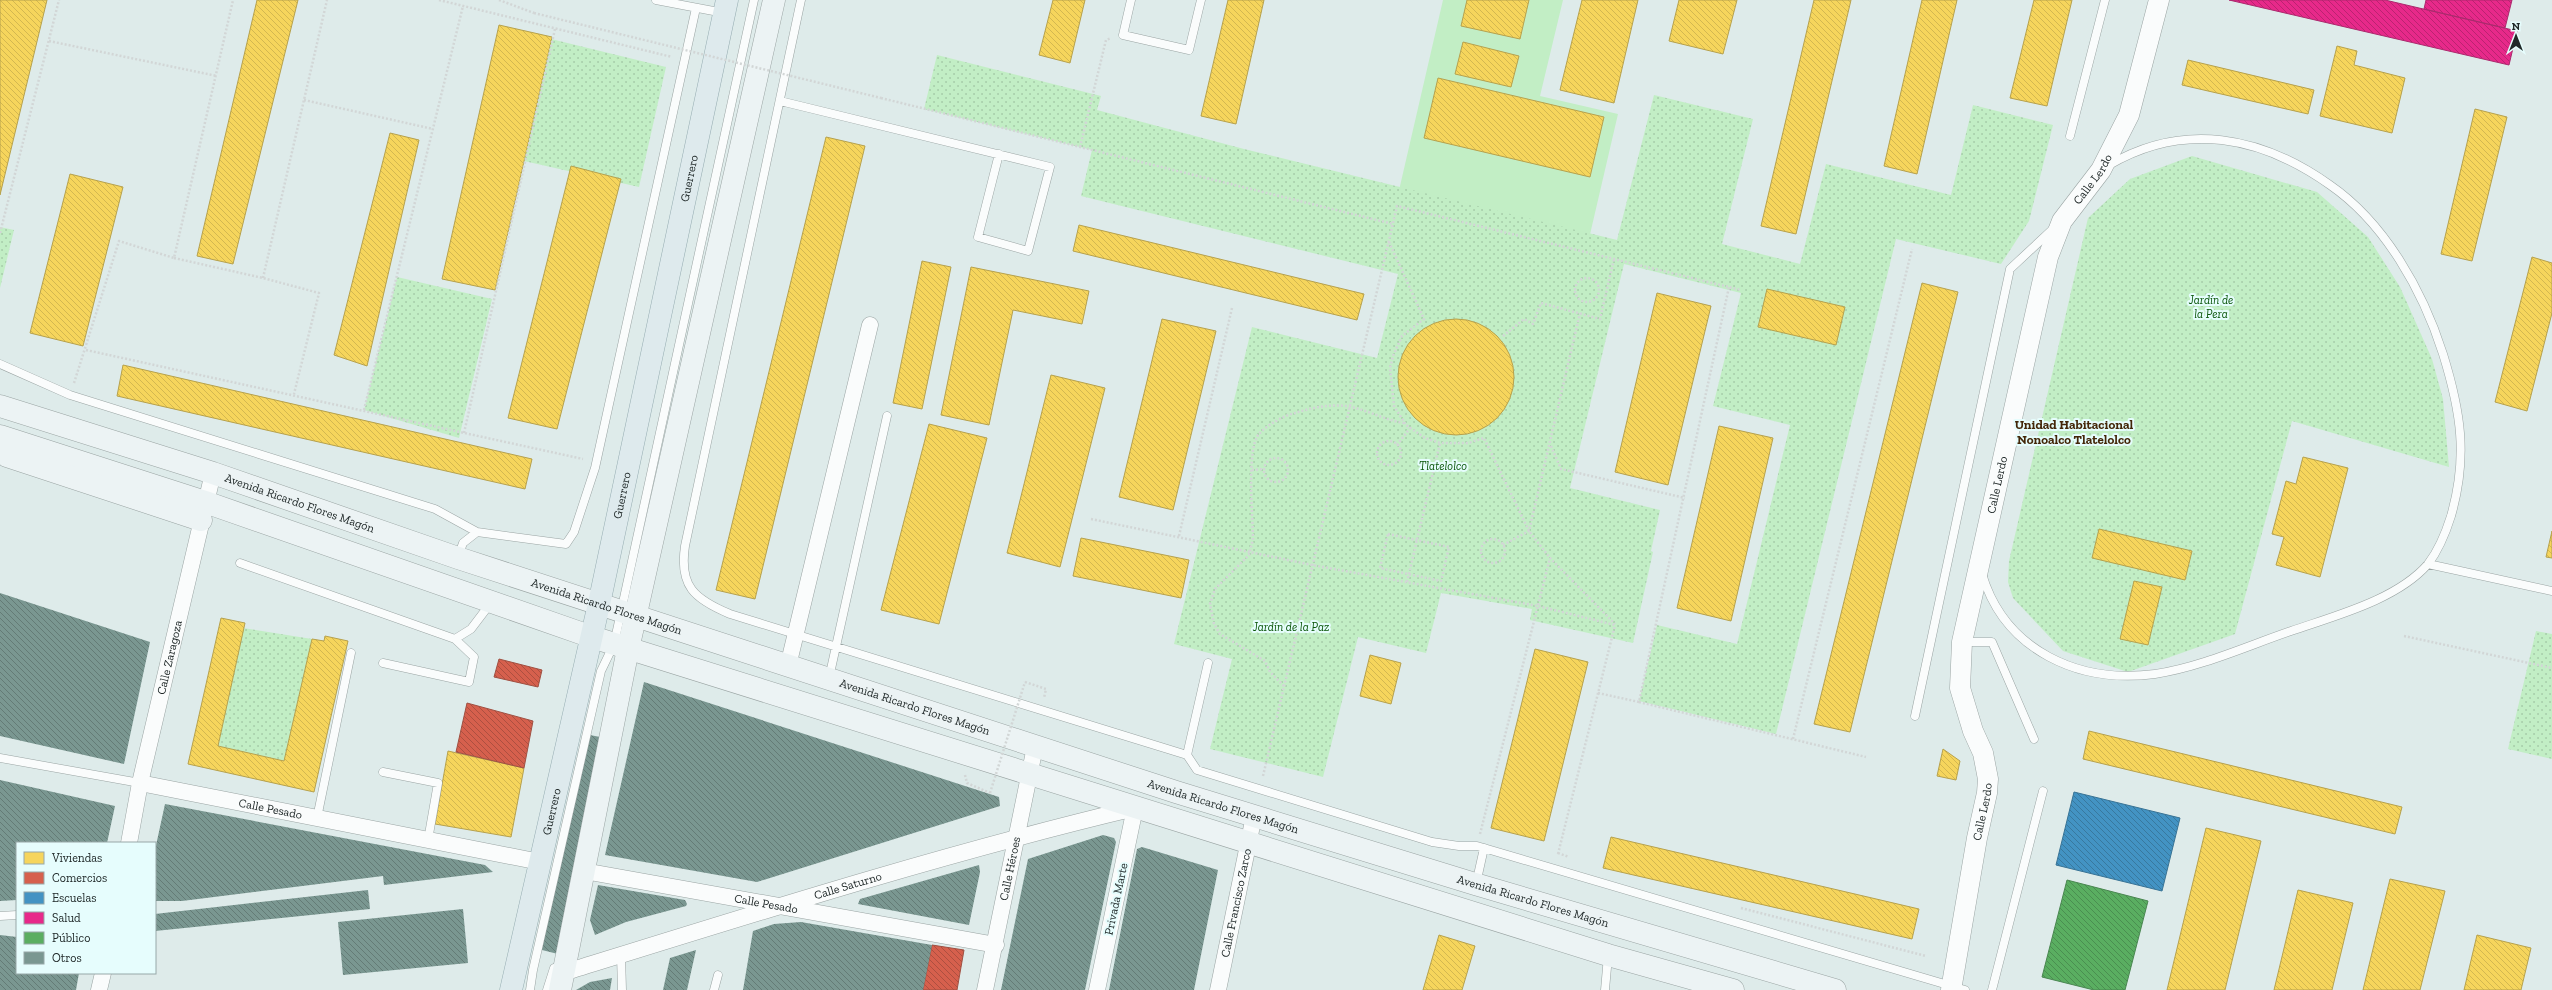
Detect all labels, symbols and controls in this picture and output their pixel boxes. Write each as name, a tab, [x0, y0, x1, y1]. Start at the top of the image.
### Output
north arrow	[2496, 16, 2536, 56]
text: N	[2512, 20, 2521, 33]
street label: Calle Lerdo	[2070, 152, 2115, 207]
street label: Guerrero	[677, 154, 701, 203]
park label: Jardín de la Pera	[2188, 293, 2233, 321]
district label: Unidad Habitacional Nonoalco Tlatelolco	[2015, 417, 2133, 447]
street label: Calle Lerdo	[1984, 455, 2010, 515]
park label: Tlatelolco	[1419, 459, 1467, 473]
street label: Avenida Ricardo Flores Magón	[223, 471, 376, 536]
street label: Guerrero	[610, 471, 634, 520]
street label: Avenida Ricardo Flores Magón	[530, 575, 684, 638]
street label: Calle Zaragoza	[154, 619, 185, 696]
park label: Jardín de la Paz	[1252, 620, 1329, 634]
street label: Avenida Ricardo Flores Magón	[838, 676, 992, 738]
street label: Avenida Ricardo Flores Magón	[1146, 776, 1300, 836]
street label: Calle Lerdo	[1970, 783, 1995, 842]
street label: Guerrero	[540, 787, 564, 836]
street label: Calle Pesado	[238, 796, 303, 822]
street label: Calle Héroes	[997, 835, 1023, 902]
legend	[16, 842, 156, 974]
street label: Calle Francisco Zarco	[1218, 847, 1254, 959]
text: Viviendas	[51, 851, 102, 865]
street label: Privada Marte	[1102, 861, 1131, 936]
street label: Calle Saturno	[812, 869, 883, 902]
text: Comercios	[52, 871, 107, 885]
street label: Avenida Ricardo Flores Magón	[1455, 872, 1611, 930]
text: Escuelas	[52, 891, 96, 905]
street label: Calle Pesado	[733, 891, 799, 916]
text: Salud	[52, 911, 81, 925]
text: Público	[52, 931, 90, 945]
text: Otros	[52, 951, 82, 965]

